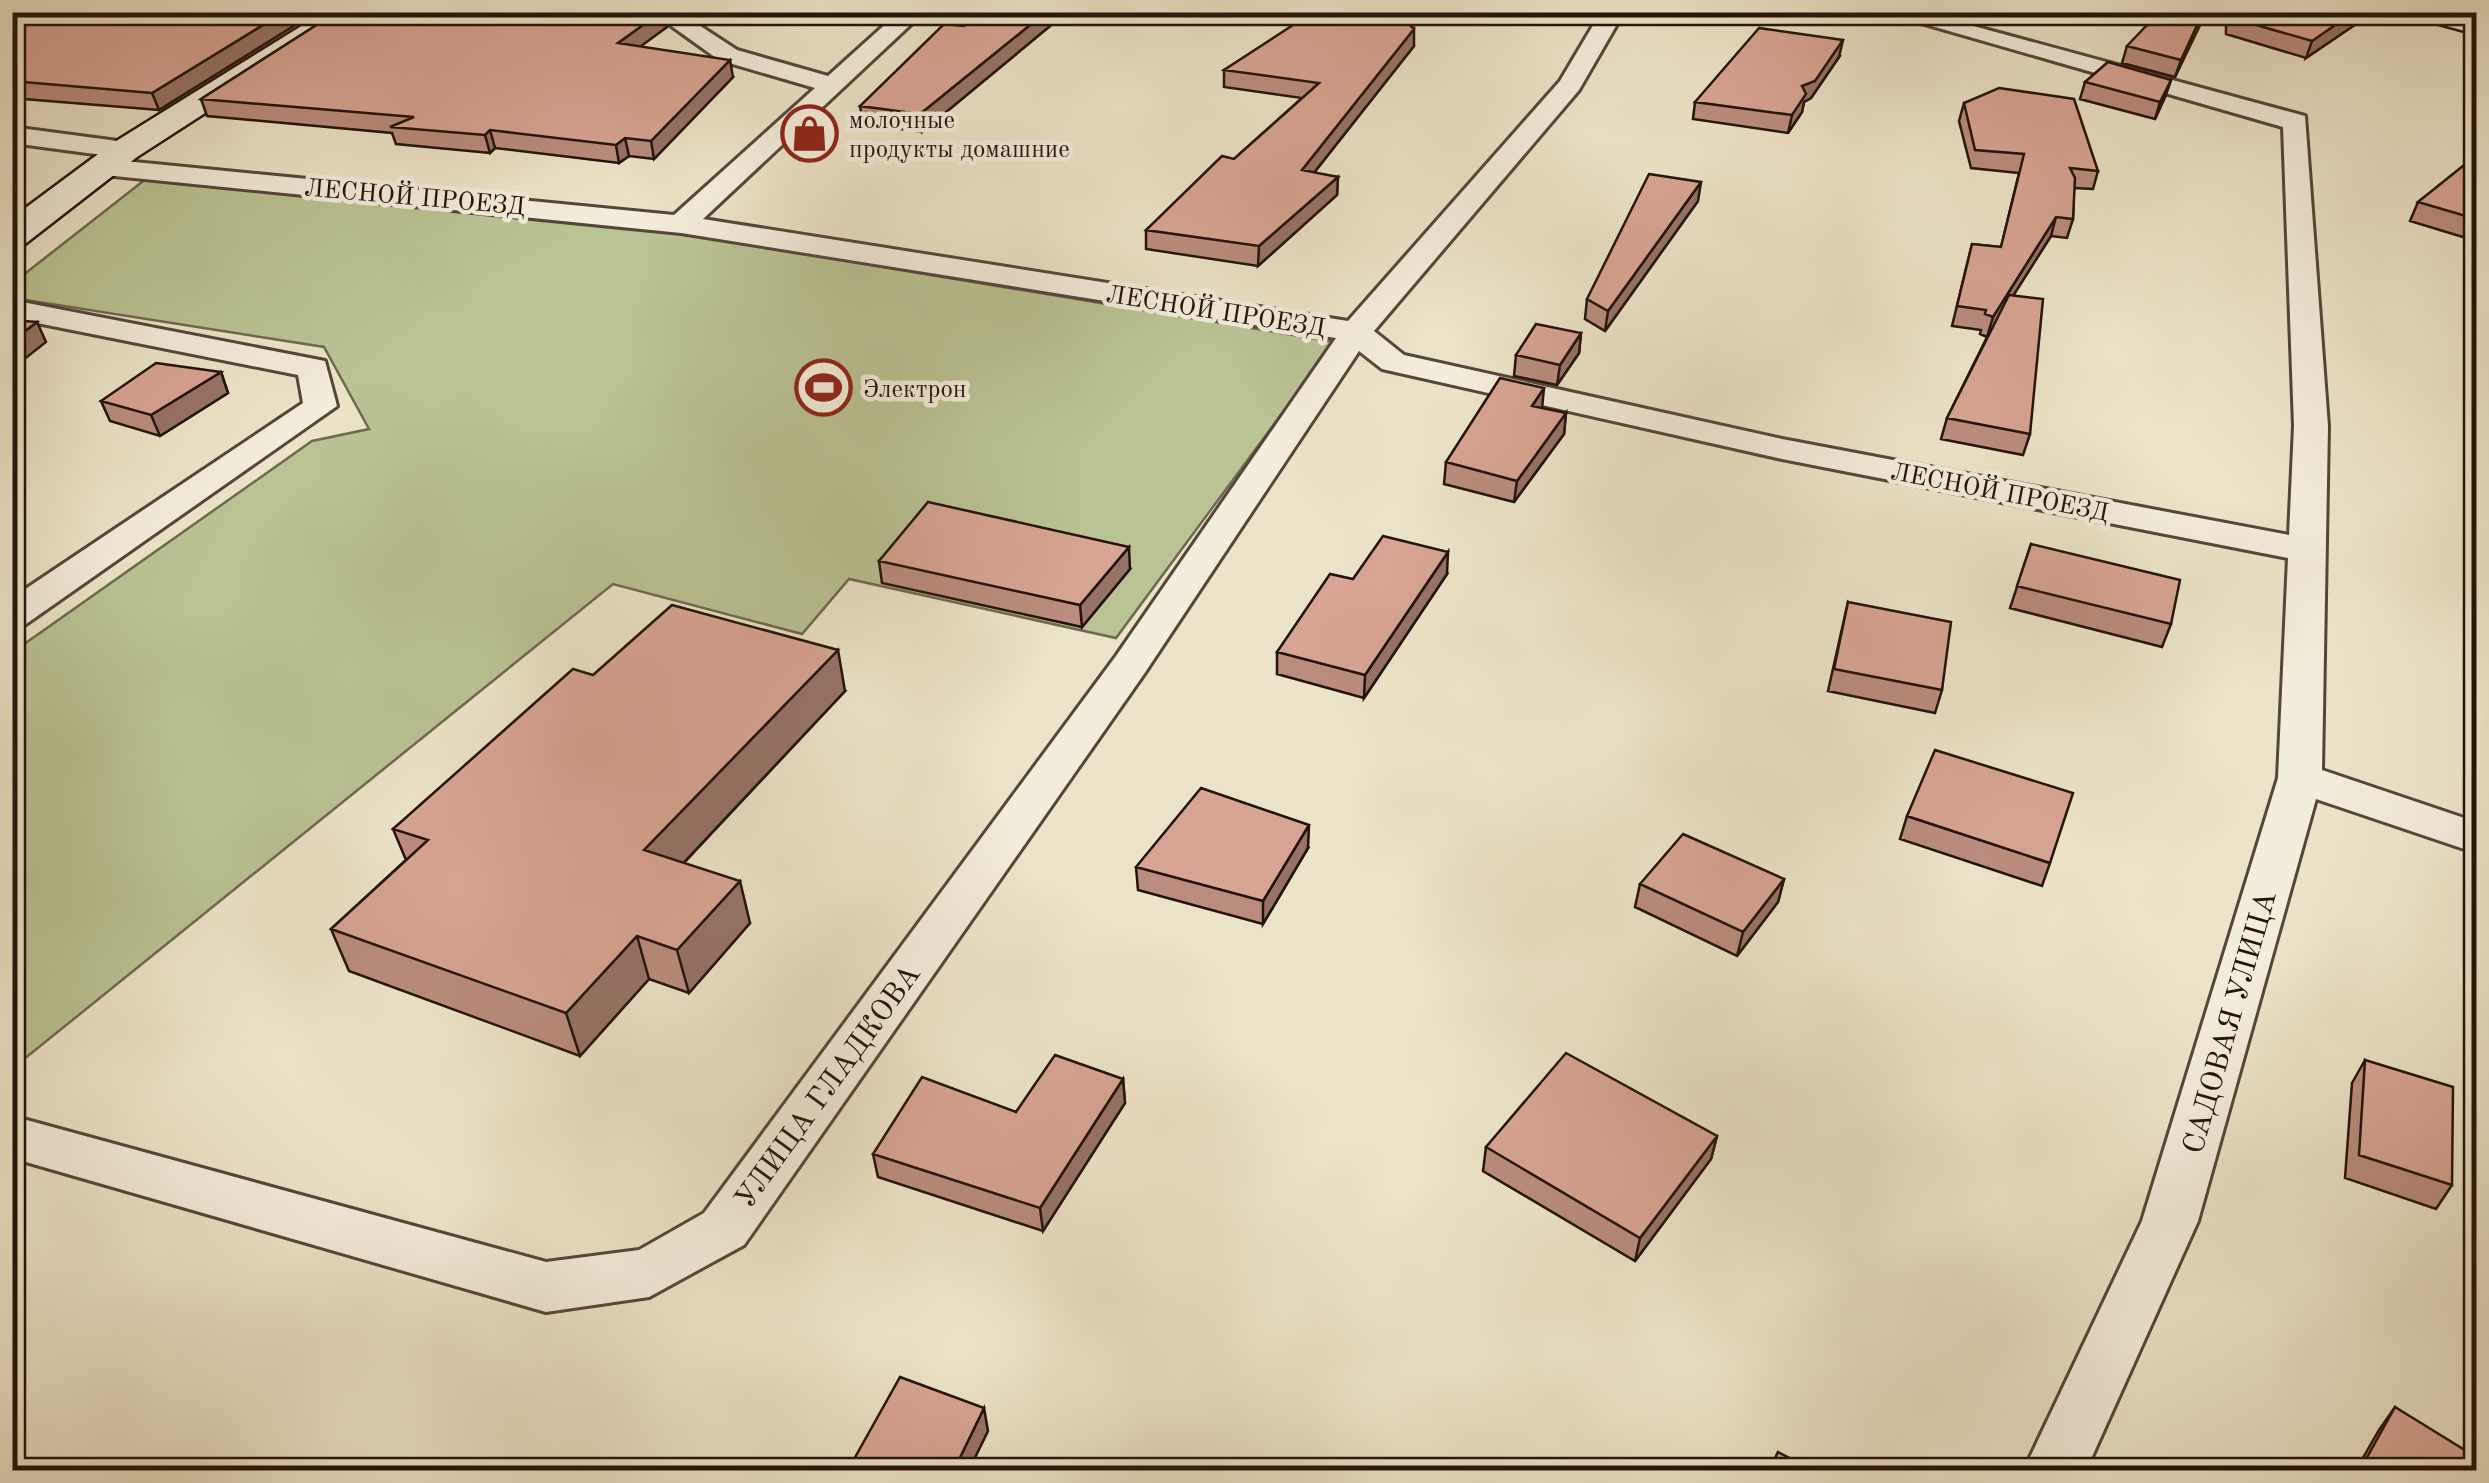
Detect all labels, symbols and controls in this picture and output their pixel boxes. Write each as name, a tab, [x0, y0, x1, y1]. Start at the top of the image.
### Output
shop icon: молочные продукты домашние	[780, 103, 840, 163]
place label: молочные продукты домашние	[849, 109, 1070, 163]
street label: ЛЕСНОЙ ПРОЕЗД	[303, 170, 527, 221]
street label: ЛЕСНОЙ ПРОЕЗД	[1104, 277, 1328, 342]
sports icon: Электрон	[794, 358, 854, 418]
place label: Электрон	[863, 378, 967, 403]
street label: ЛЕСНОЙ ПРОЕЗД	[1888, 454, 2112, 527]
street label: САДОВАЯ УЛИЦА	[2179, 888, 2283, 1157]
street label: УЛИЦА ГЛАДКОВА	[730, 960, 927, 1215]

